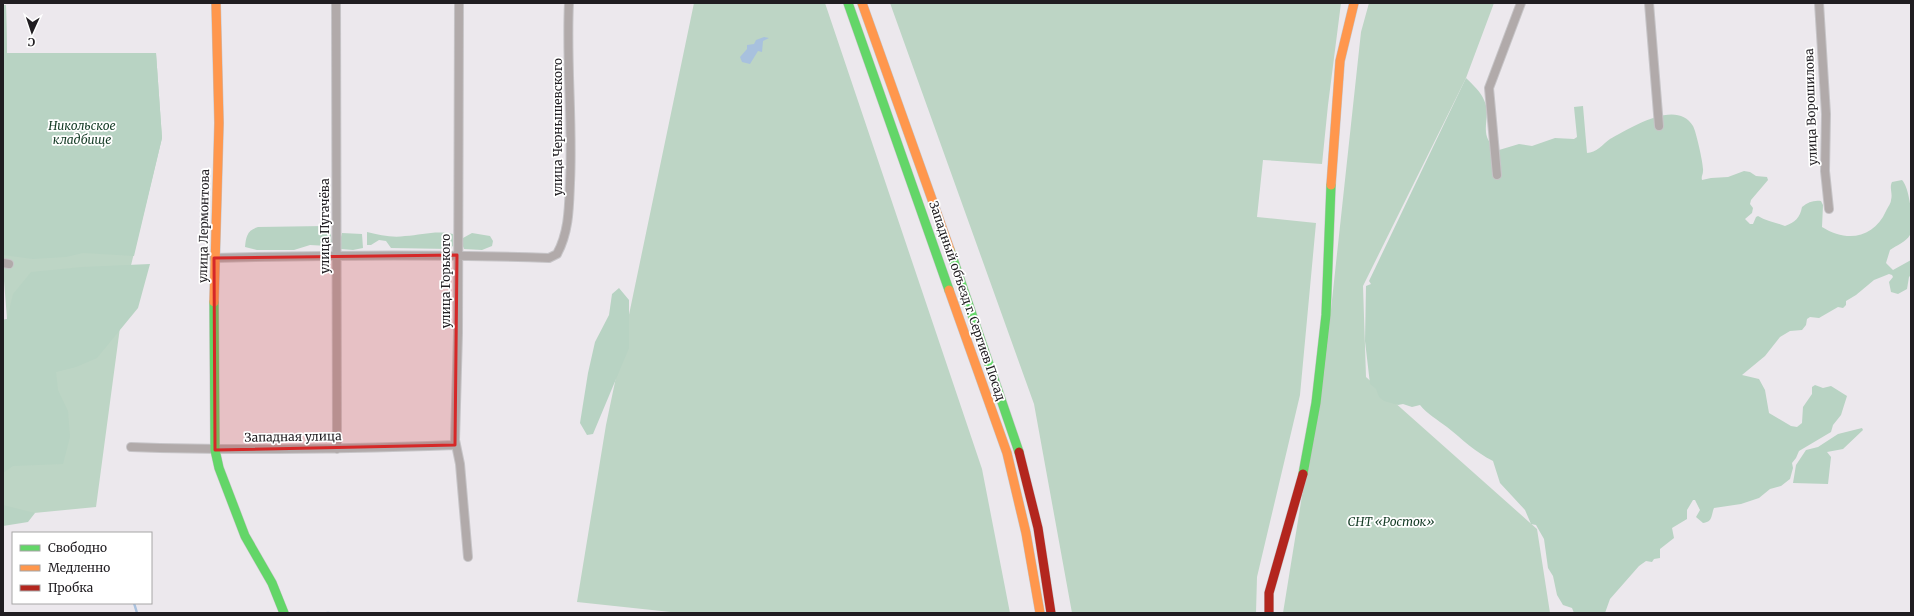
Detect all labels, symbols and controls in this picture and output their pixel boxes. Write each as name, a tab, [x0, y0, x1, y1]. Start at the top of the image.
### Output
north arrow	[12, 12, 52, 52]
text: С	[27, 35, 35, 49]
street label: улица Ворошилова	[1801, 48, 1820, 166]
street label: улица Чернышевского	[550, 58, 565, 196]
park label: Никольское кладбище	[48, 118, 116, 147]
street label: улица Лермонтова	[195, 168, 212, 283]
street label: улица Пугачёва	[317, 178, 332, 274]
street label: Западный объезд г. Сергиев Посад	[926, 199, 1009, 403]
street label: улица Горького	[438, 234, 453, 328]
street label: Западная улица	[244, 428, 342, 445]
park label: СНТ «Росток»	[1348, 514, 1434, 529]
legend	[12, 532, 152, 604]
text: Свободно	[48, 540, 107, 555]
text: Медленно	[48, 560, 110, 575]
text: Пробка	[48, 580, 94, 595]

